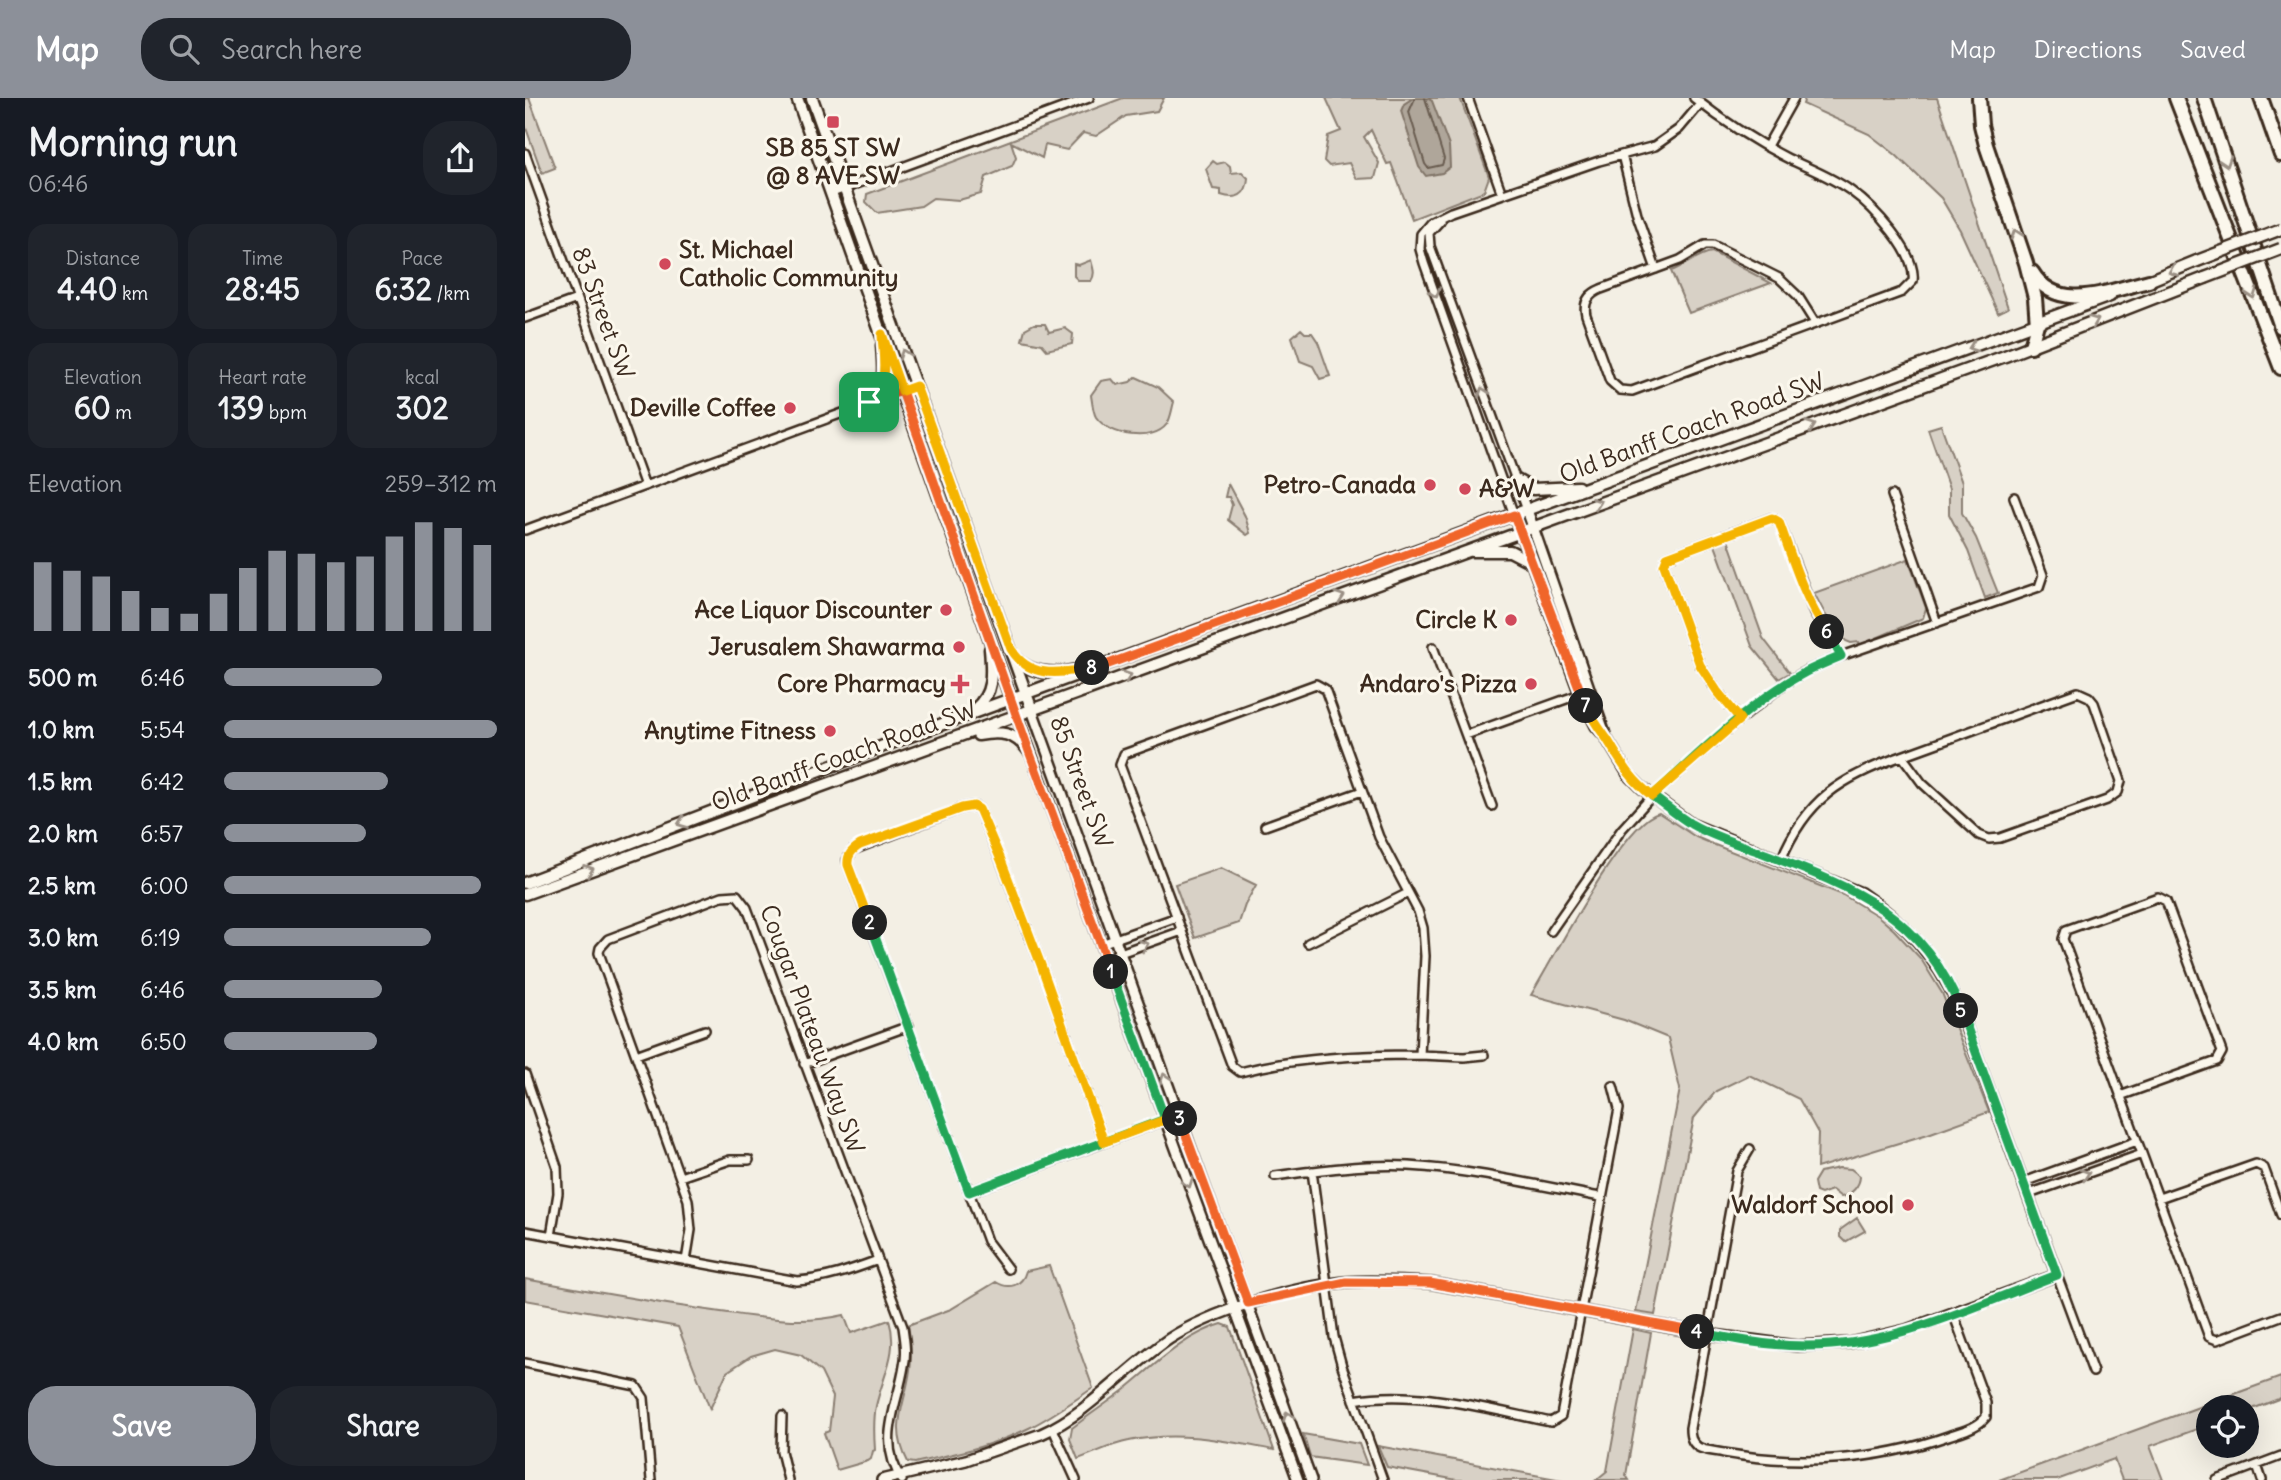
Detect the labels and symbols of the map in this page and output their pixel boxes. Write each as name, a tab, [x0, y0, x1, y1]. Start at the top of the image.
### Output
marker: SB 85 ST SW @ 8 AVE SW	[825, 114, 841, 130]
place label: SB 85 ST SW @ 8 AVE SW	[766, 132, 901, 190]
one-way arrow	[2218, 156, 2232, 168]
one-way arrow	[2010, 229, 2024, 241]
place label: St. Michael Catholic Community	[679, 234, 898, 292]
street label: 83 Street SW	[566, 243, 642, 383]
marker: St. Michael Catholic Community	[657, 256, 673, 272]
one-way arrow	[2168, 262, 2180, 276]
one-way arrow	[1426, 287, 1440, 299]
one-way arrow	[2244, 288, 2258, 300]
one-way arrow	[2088, 316, 2100, 330]
one-way arrow	[1967, 339, 1979, 353]
one-way arrow	[898, 348, 912, 361]
street label: Old Banff Coach Road SW	[1555, 365, 1828, 489]
pin	[839, 372, 899, 432]
one-way arrow	[1477, 386, 1491, 398]
place label: Deville Coffee	[630, 392, 776, 422]
marker: Deville Coffee	[782, 400, 798, 416]
one-way arrow	[1804, 420, 1816, 434]
place label: Petro-Canada	[1264, 469, 1416, 499]
place label: A&W	[1479, 473, 1535, 503]
marker: Petro-Canada	[1422, 477, 1438, 493]
marker: A&W	[1457, 481, 1473, 497]
one-way arrow	[1590, 497, 1602, 511]
one-way arrow	[1334, 591, 1346, 605]
place label: Ace Liquor Discounter	[695, 594, 932, 624]
marker: Ace Liquor Discounter	[938, 602, 954, 618]
place label: Circle K	[1415, 604, 1497, 634]
marker: Circle K	[1503, 612, 1519, 628]
pin: 6	[1809, 614, 1845, 650]
place label: Jerusalem Shawarma	[708, 631, 945, 661]
marker: Jerusalem Shawarma	[951, 639, 967, 655]
pin: 8	[1075, 650, 1109, 686]
place label: Core Pharmacy	[777, 668, 946, 698]
place label: Andaro's Pizza	[1360, 668, 1517, 698]
one-way arrow	[1120, 670, 1132, 684]
marker: Core Pharmacy	[952, 676, 968, 692]
marker: Andaro's Pizza	[1523, 676, 1539, 692]
pin: 7	[1569, 688, 1603, 724]
street label: Old Banff Coach Road SW	[707, 693, 980, 817]
street label: 85 Street SW	[1044, 712, 1120, 852]
place label: Anytime Fitness	[644, 715, 816, 745]
marker: Anytime Fitness	[822, 723, 838, 739]
one-way arrow	[676, 815, 688, 829]
one-way arrow	[583, 864, 595, 878]
street label: Cougar Plateau Way SW	[754, 900, 872, 1157]
pin: 2	[853, 906, 887, 940]
one-way arrow	[1137, 939, 1149, 953]
pin: 1	[1093, 954, 1129, 990]
pin: 5	[1943, 993, 1979, 1028]
one-way arrow	[1159, 1073, 1173, 1085]
pin: 3	[1163, 1102, 1197, 1136]
one-way arrow	[2079, 1168, 2091, 1182]
one-way arrow	[1180, 1176, 1194, 1188]
place label: Waldorf School	[1731, 1189, 1894, 1219]
marker: Waldorf School	[1900, 1197, 1916, 1213]
pin: 4	[1679, 1314, 1715, 1350]
one-way arrow	[1282, 1410, 1296, 1422]

